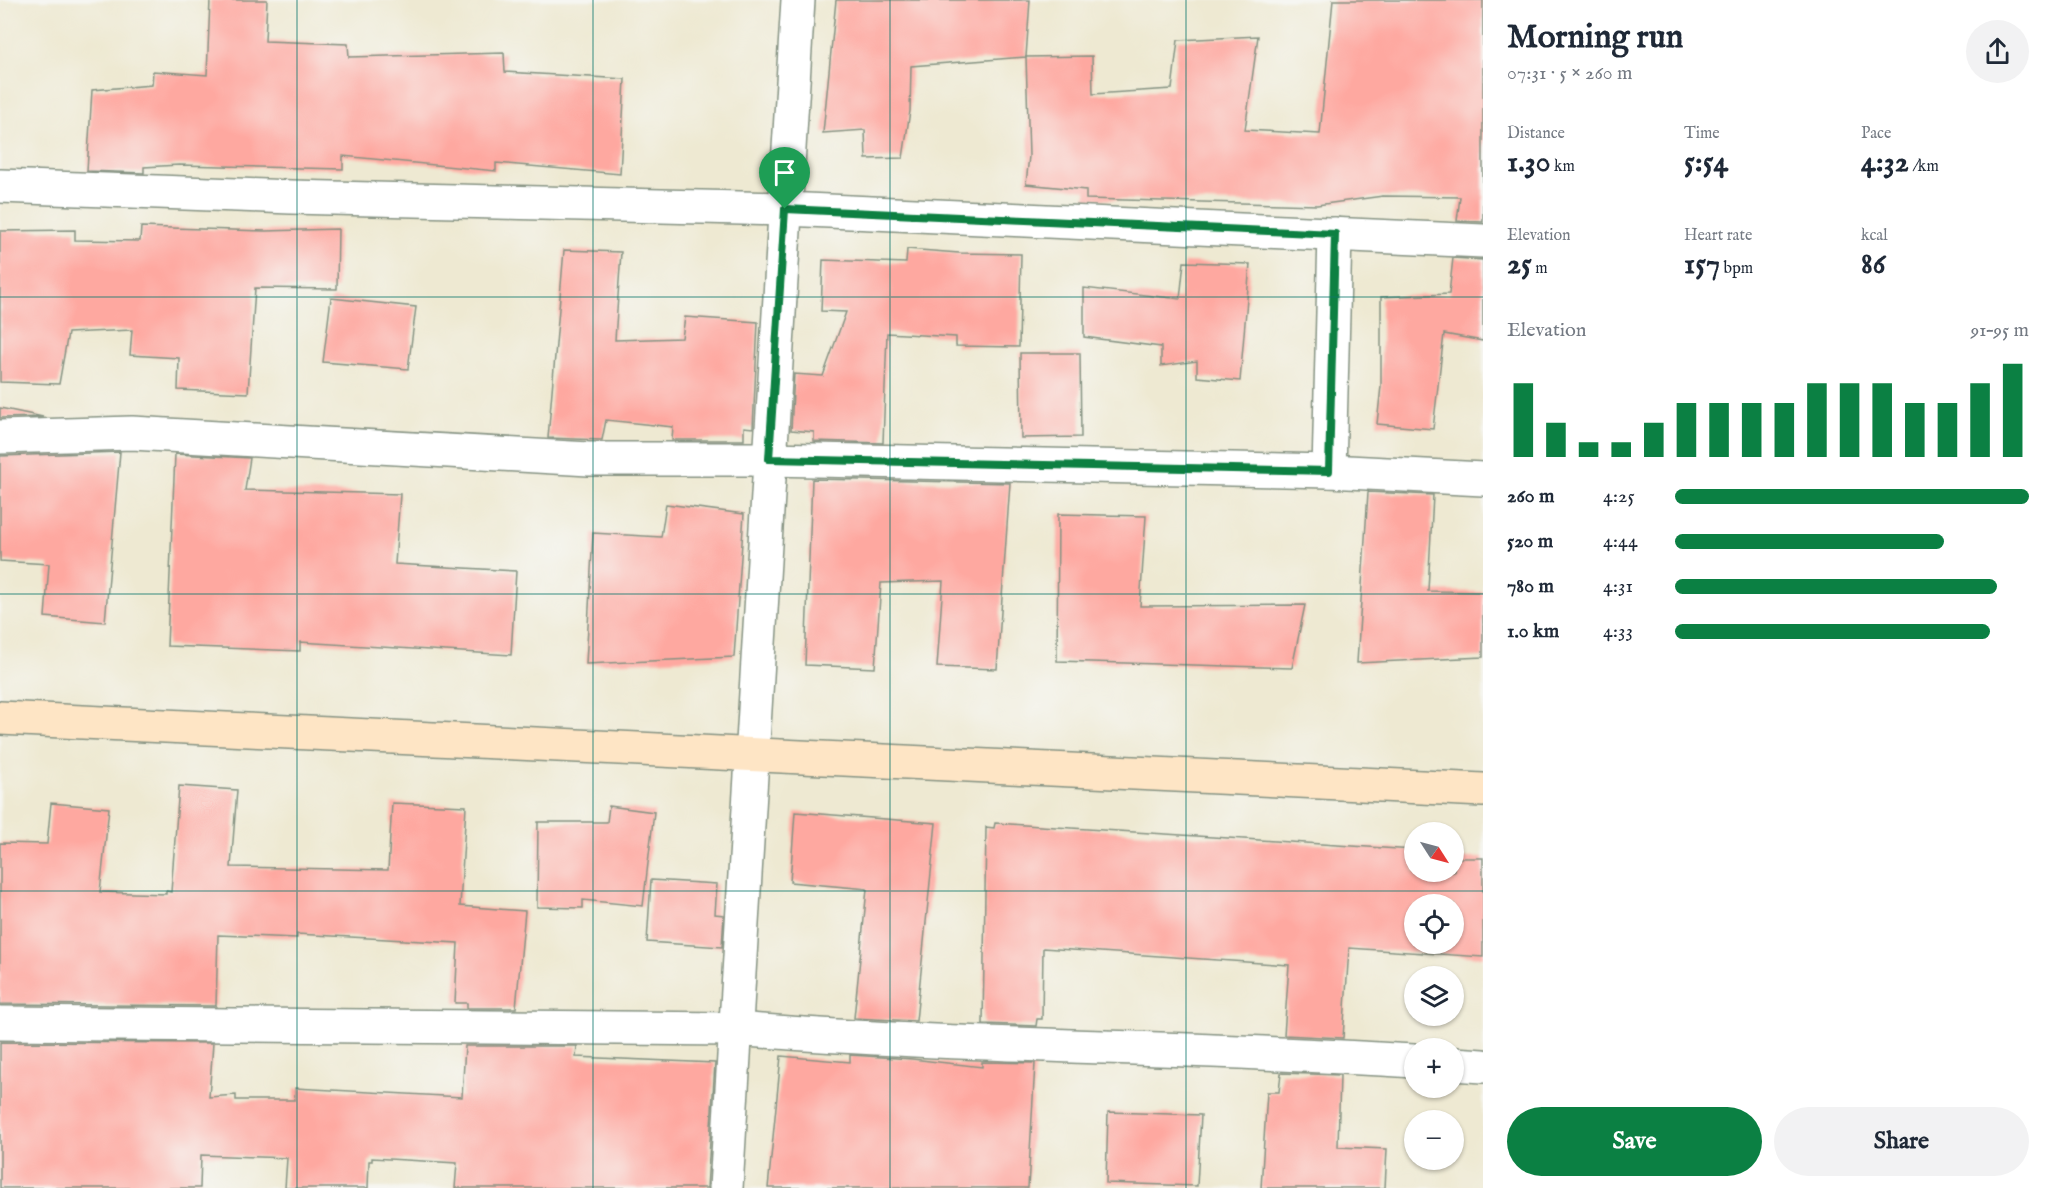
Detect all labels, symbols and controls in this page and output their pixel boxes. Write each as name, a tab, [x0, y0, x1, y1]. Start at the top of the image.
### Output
text: Morning run	[1507, 17, 1683, 59]
button: share	[1966, 20, 2029, 83]
text: 07:31 · 5 × 260 m	[1507, 61, 1633, 86]
text: Distance	[1507, 124, 1565, 144]
text: Time	[1684, 124, 1720, 144]
text: Pace	[1861, 124, 1891, 144]
text: 1.30	[1507, 144, 1551, 182]
text: 5:54	[1684, 144, 1728, 182]
text: 4:32	[1861, 144, 1909, 182]
pin	[759, 147, 810, 209]
icon: arrive	[768, 156, 801, 189]
text: km	[1551, 157, 1575, 177]
text: /km	[1909, 157, 1939, 177]
text: Elevation	[1507, 226, 1570, 246]
text: Heart rate	[1684, 226, 1752, 246]
text: kcal	[1861, 226, 1888, 246]
text: 25	[1507, 246, 1532, 284]
text: 157	[1684, 246, 1720, 284]
text: 86	[1861, 246, 1885, 284]
text: m	[1532, 259, 1548, 279]
text: bpm	[1720, 259, 1753, 279]
text: Elevation	[1507, 318, 1586, 343]
text: 91–95 m	[1970, 318, 2029, 343]
text: 260 m	[1507, 484, 1554, 509]
text: 4:25	[1603, 484, 1635, 509]
text: 520 m	[1507, 529, 1553, 554]
text: 4:44	[1603, 529, 1638, 554]
text: 780 m	[1507, 574, 1554, 599]
text: 4:31	[1603, 574, 1633, 599]
text: 1.0 km	[1507, 619, 1559, 644]
text: 4:33	[1603, 619, 1633, 644]
north arrow	[1404, 822, 1464, 882]
map controls	[1404, 822, 1464, 1170]
button: locate	[1404, 894, 1464, 954]
button: layers	[1404, 966, 1464, 1026]
button: +	[1404, 1038, 1464, 1098]
button: Save	[1507, 1107, 1762, 1176]
button: Share	[1774, 1107, 2029, 1176]
button: −	[1404, 1110, 1464, 1170]

